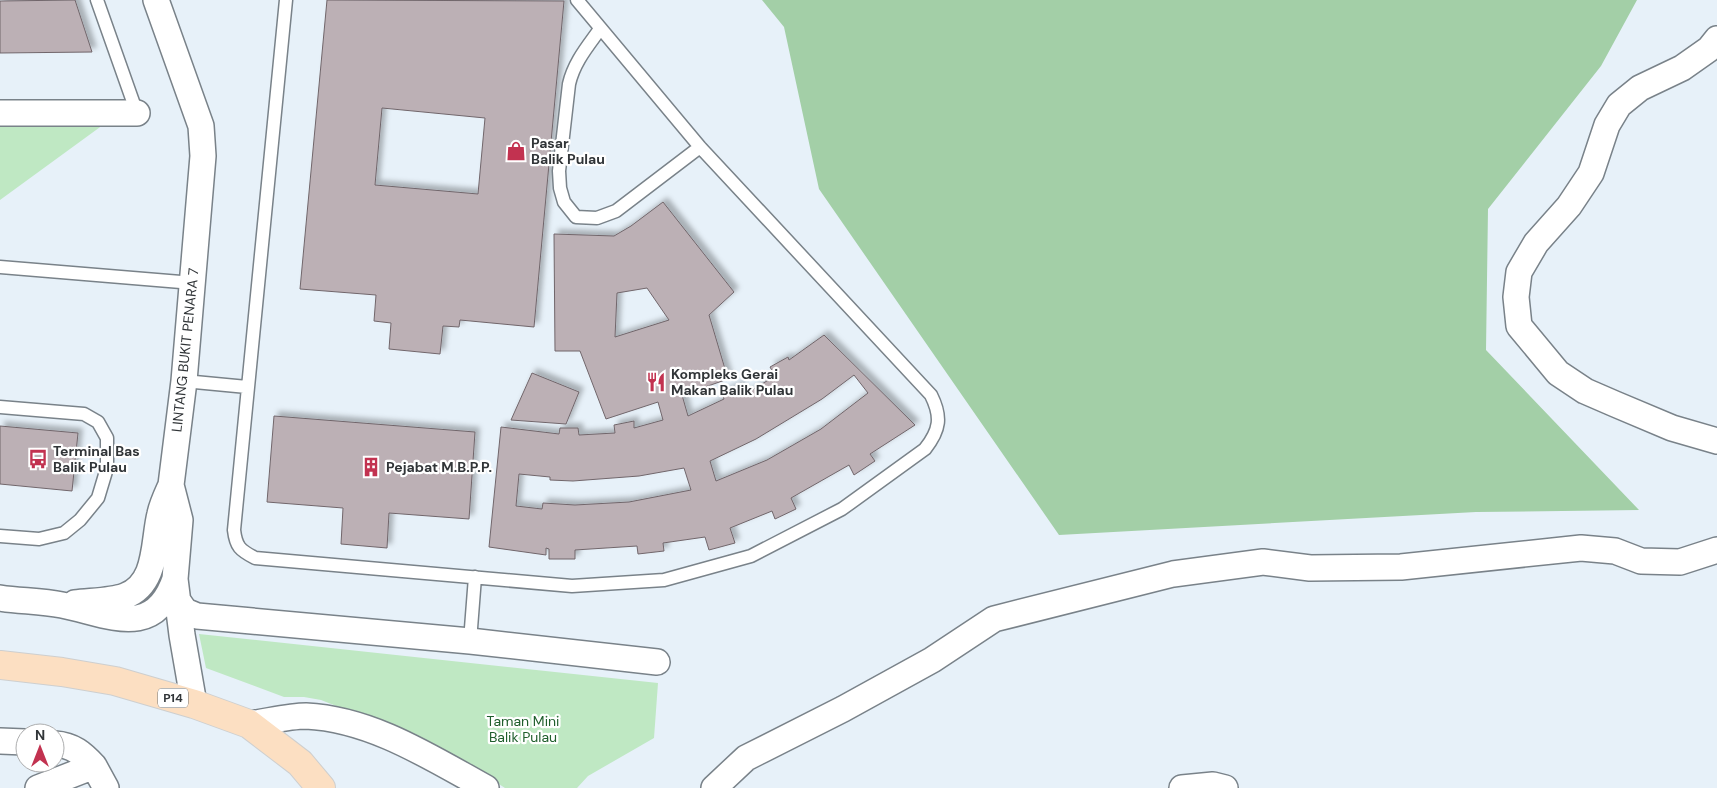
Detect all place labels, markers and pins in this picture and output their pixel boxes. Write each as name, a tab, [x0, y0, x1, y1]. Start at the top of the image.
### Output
place label: Pasar Balik Pulau	[531, 134, 605, 168]
shop icon: Pasar Balik Pulau	[505, 140, 527, 162]
place label: Kompleks Gerai Makan Balik Pulau	[671, 365, 793, 399]
restaurant icon: Kompleks Gerai Makan Balik Pulau	[645, 371, 667, 393]
place label: Terminal Bas Balik Pulau	[53, 442, 140, 476]
bus stop icon: Terminal Bas Balik Pulau	[27, 448, 49, 470]
building icon: Pejabat M.B.P.P.	[360, 456, 382, 478]
place label: Pejabat M.B.P.P.	[386, 458, 492, 476]

